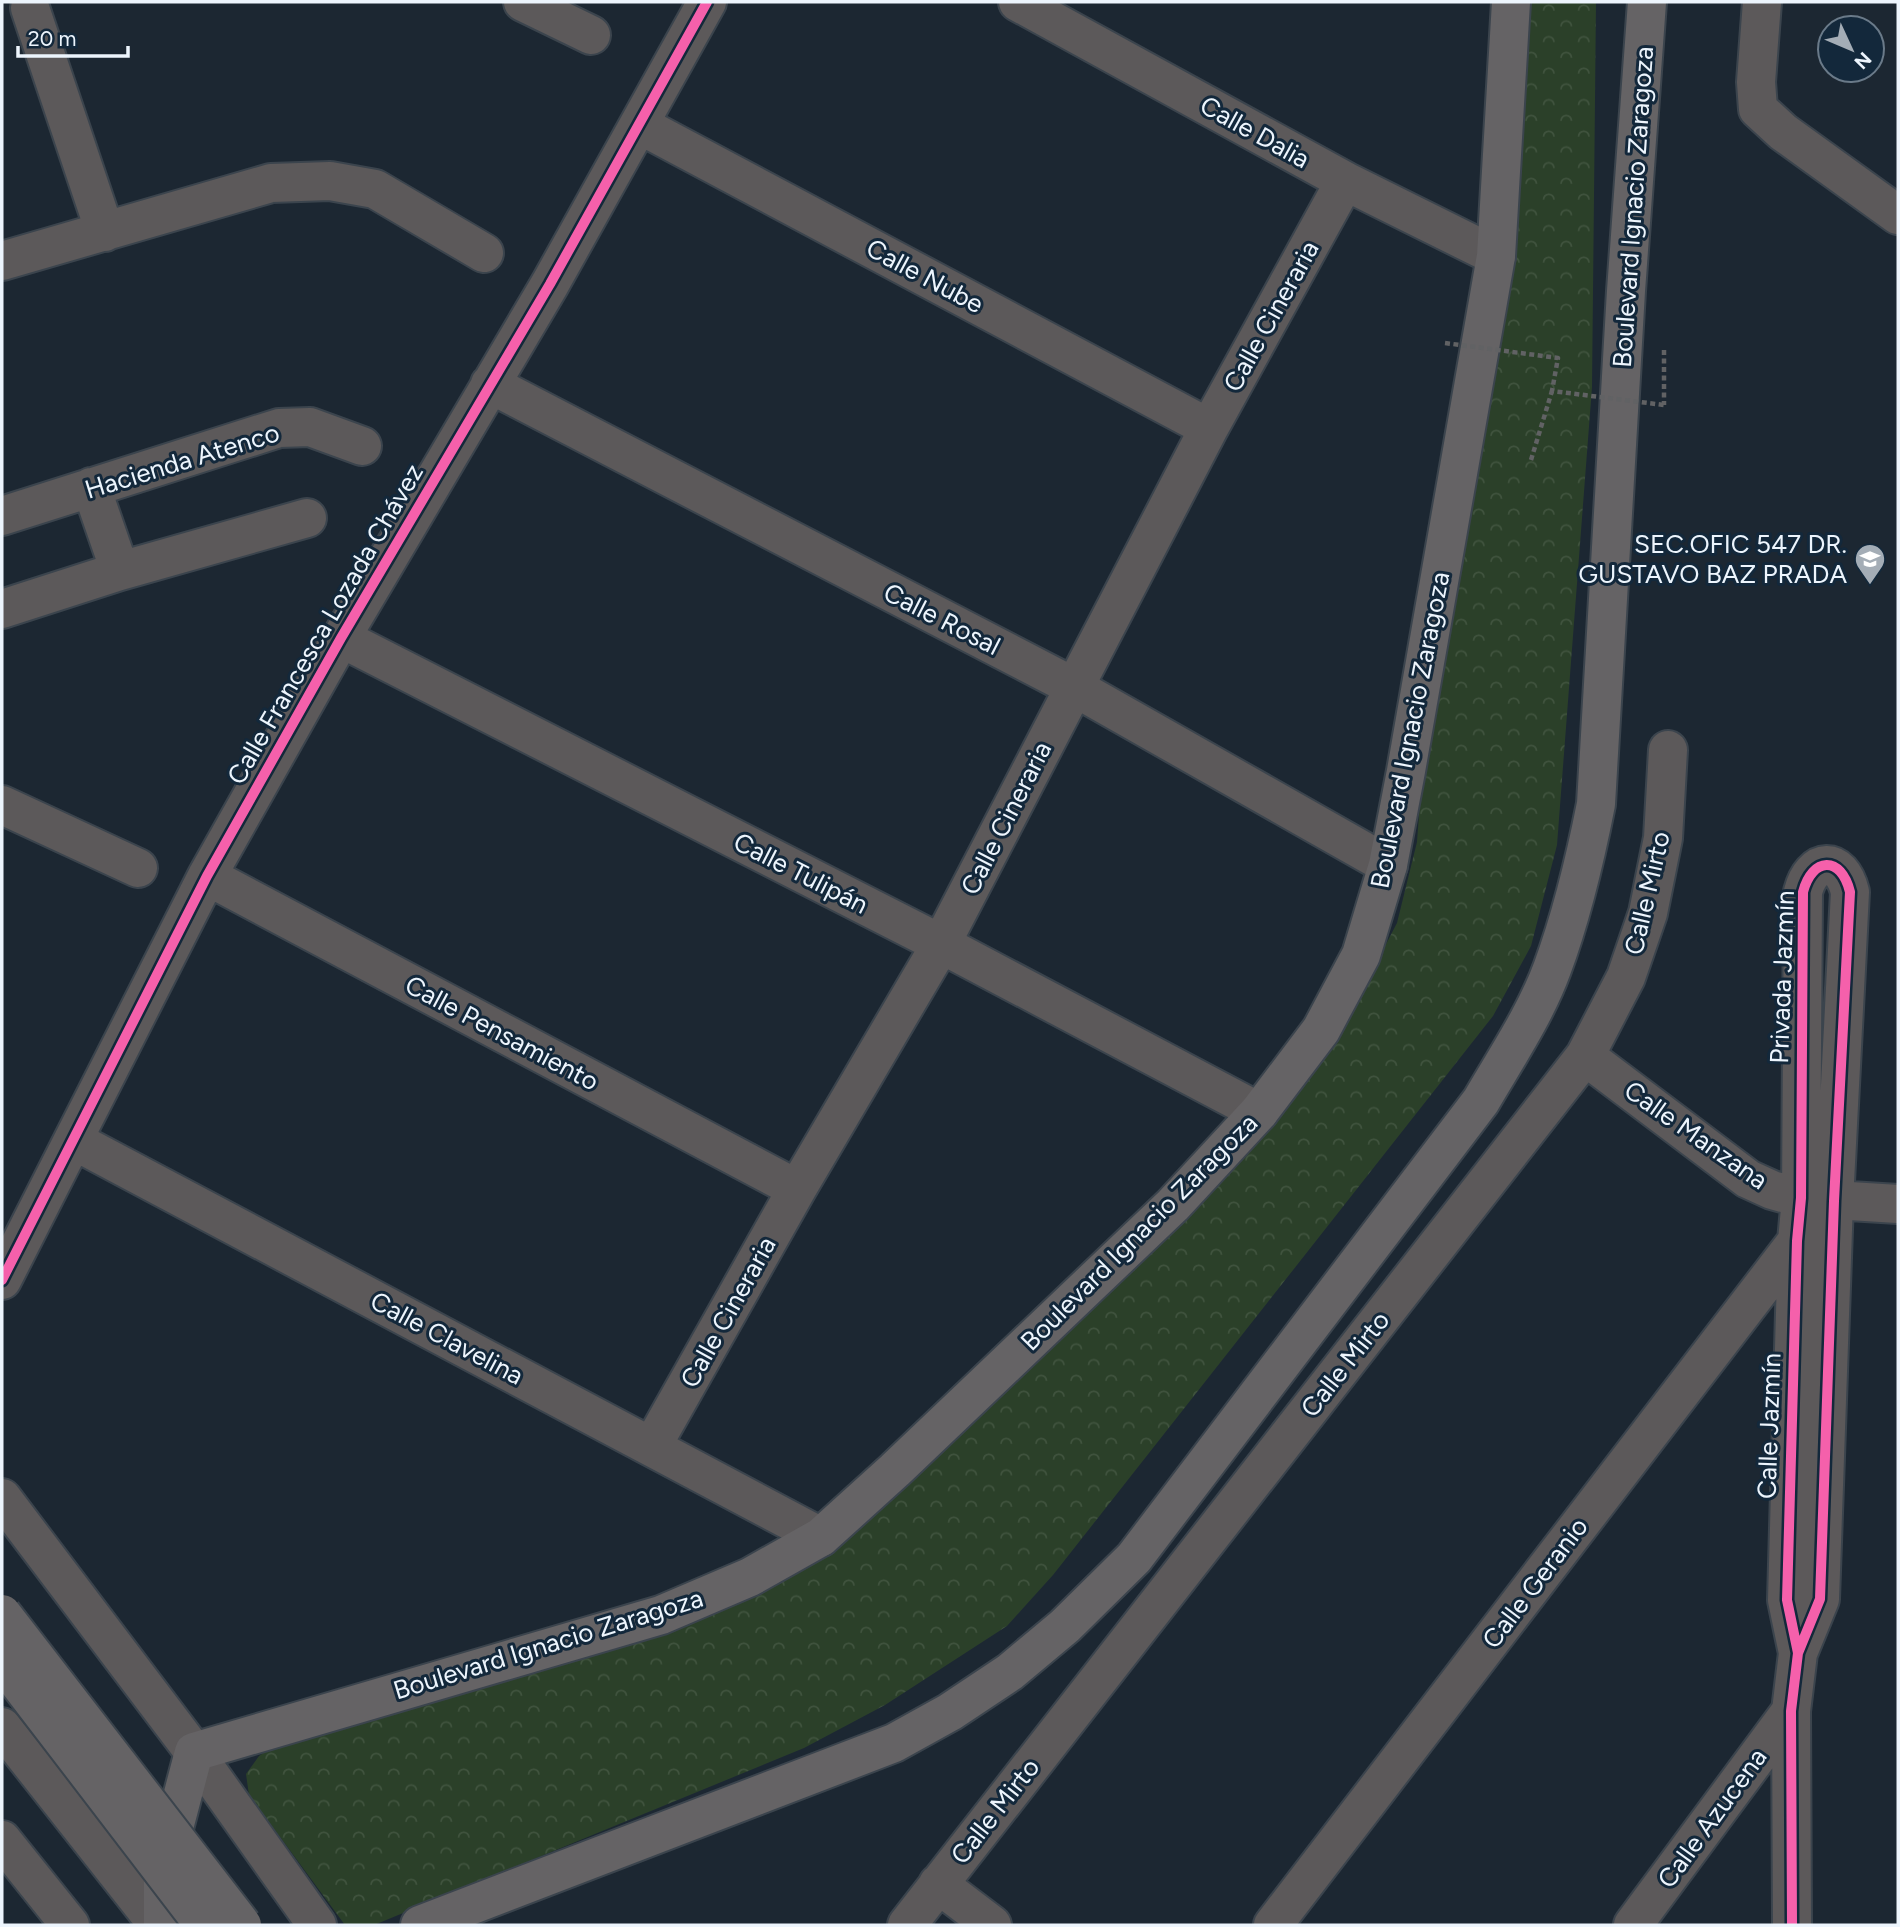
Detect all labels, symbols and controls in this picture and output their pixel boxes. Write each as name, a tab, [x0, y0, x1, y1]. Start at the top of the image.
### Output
scale bar	[18, 14, 128, 58]
north arrow	[1816, 14, 1886, 84]
text: 20 m	[28, 26, 76, 51]
street label: Boulevard Ignacio Zaragoza	[1606, 45, 1660, 369]
text: N	[1849, 47, 1876, 74]
street label: Calle Dalia	[1195, 89, 1315, 175]
street label: Calle Nube	[861, 232, 989, 320]
street label: Calle Cineraria	[1216, 235, 1326, 397]
street label: Hacienda Atenco	[81, 416, 283, 506]
street label: Calle Francesca Lozada Chávez	[220, 458, 430, 790]
place label: SEC.OFIC 547 DR. GUSTAVO BAZ PRADA	[1578, 528, 1847, 590]
school or university icon: SEC.OFIC 547 DR. GUSTAVO BAZ PRADA	[1853, 542, 1887, 586]
street label: Boulevard Ignacio Zaragoza	[1364, 569, 1456, 891]
street label: Calle Rosal	[878, 576, 1006, 662]
street label: Calle Cineraria	[954, 736, 1058, 900]
street label: Calle Tulipán	[728, 825, 874, 921]
street label: Calle Mirto	[1617, 828, 1677, 958]
street label: Privada Jazmín	[1763, 890, 1801, 1064]
street label: Calle Pensamiento	[400, 968, 604, 1098]
street label: Calle Manzana	[1618, 1074, 1774, 1196]
street label: Boulevard Ignacio Zaragoza	[1014, 1107, 1264, 1357]
street label: Calle Cineraria	[673, 1231, 783, 1393]
street label: Calle Clavelina	[365, 1284, 529, 1392]
street label: Calle Mirto	[1294, 1305, 1396, 1423]
street label: Calle Jazmín	[1750, 1352, 1788, 1500]
street label: Calle Geranio	[1475, 1511, 1595, 1655]
street label: Boulevard Ignacio Zaragoza	[389, 1582, 707, 1706]
street label: Calle Azucena	[1651, 1742, 1773, 1894]
street label: Calle Mirto	[944, 1752, 1046, 1870]

